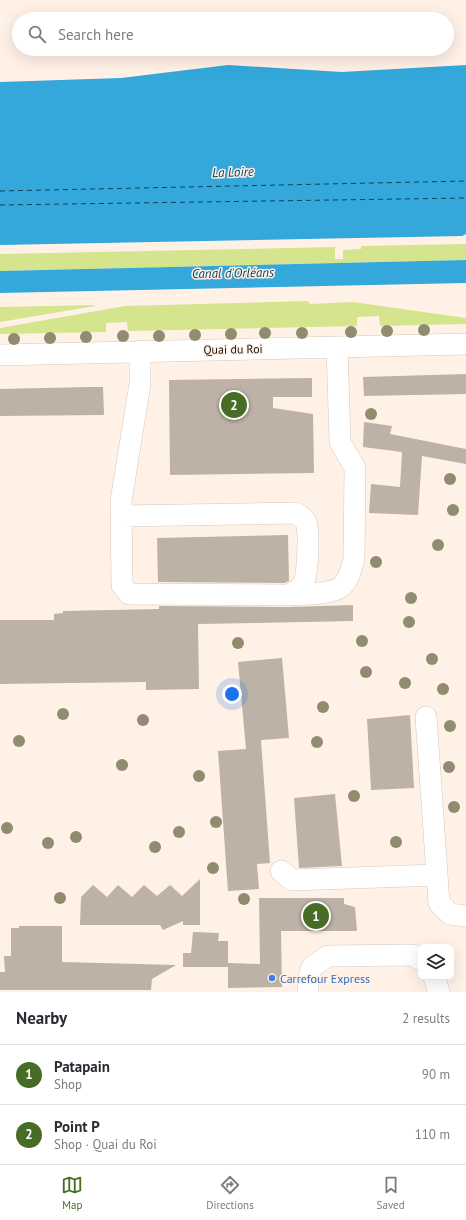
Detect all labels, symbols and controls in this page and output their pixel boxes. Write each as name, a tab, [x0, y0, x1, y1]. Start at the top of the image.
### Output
search box	[12, 12, 454, 56]
icon: search	[26, 23, 48, 45]
text: Search here	[58, 25, 134, 44]
water label: La Loire	[212, 163, 254, 181]
water label: Canal d'Orléans	[192, 264, 275, 282]
street label: Quai du Roi	[203, 341, 263, 357]
pin: 2	[221, 390, 247, 420]
your location	[222, 684, 242, 704]
pin: 1	[303, 901, 329, 931]
map controls	[418, 944, 454, 980]
button: layers	[418, 944, 454, 980]
place label: Carrefour Express	[280, 971, 370, 986]
marker: Carrefour Express	[267, 973, 277, 983]
text: Nearby	[16, 1007, 67, 1029]
text: 2 results	[402, 1010, 450, 1027]
text: Patapain	[54, 1057, 110, 1076]
text: 1	[25, 1066, 33, 1083]
text: 90 m	[422, 1066, 450, 1083]
text: Shop	[54, 1076, 82, 1093]
text: Point P	[54, 1117, 100, 1136]
text: 2	[25, 1126, 33, 1143]
text: 110 m	[415, 1126, 450, 1143]
text: Shop · Quai du Roi	[54, 1136, 157, 1153]
tab: Map	[61, 1174, 83, 1212]
tab: Directions	[206, 1174, 254, 1212]
tab: Saved	[377, 1174, 405, 1212]

